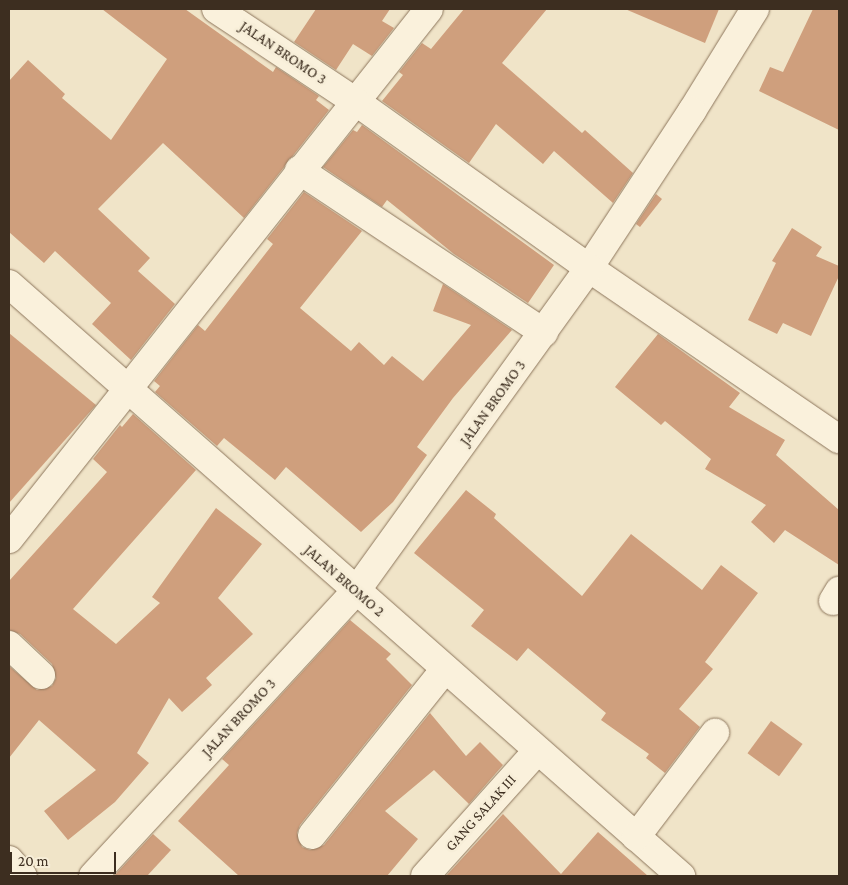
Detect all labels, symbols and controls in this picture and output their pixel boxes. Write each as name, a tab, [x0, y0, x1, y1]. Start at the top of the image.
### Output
street label: JALAN BROMO 3	[236, 17, 330, 89]
street label: JALAN BROMO 3	[456, 357, 530, 449]
street label: JALAN BROMO 2	[300, 541, 388, 621]
street label: JALAN BROMO 3	[198, 675, 280, 761]
street label: GANG SALAK III	[442, 771, 520, 855]
scale bar	[12, 842, 119, 874]
text: 20 m	[18, 853, 49, 869]

